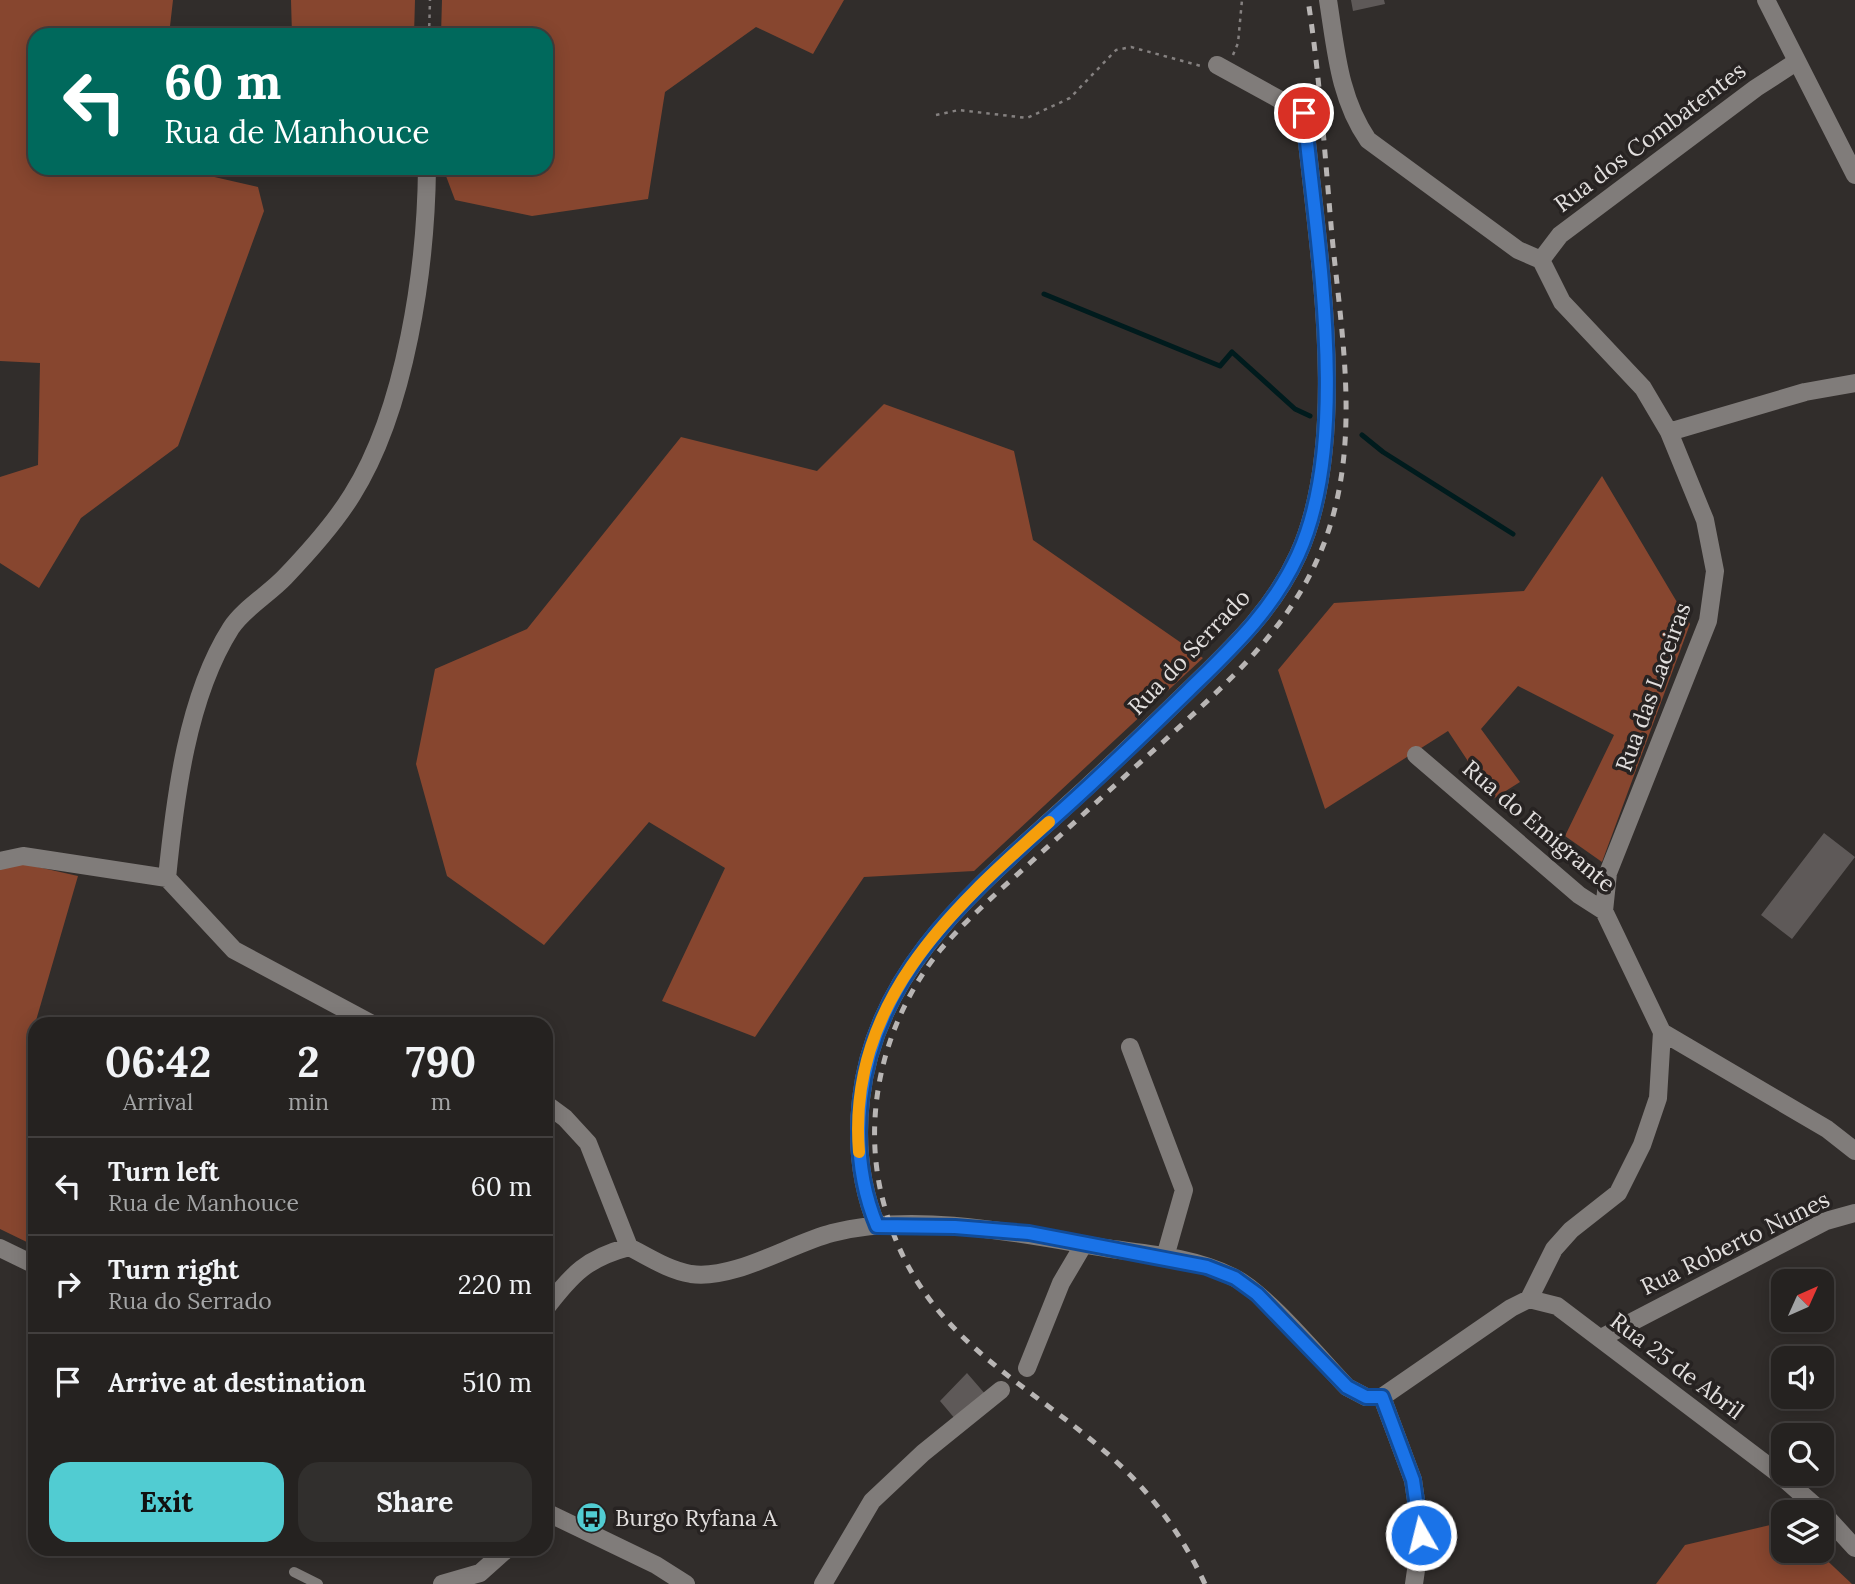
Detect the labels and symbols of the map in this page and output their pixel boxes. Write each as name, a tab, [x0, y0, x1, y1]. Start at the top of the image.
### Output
street label: Rua dos Combatentes	[1548, 55, 1751, 218]
pin	[1274, 83, 1334, 143]
street label: Rua do Serrado	[1121, 583, 1256, 721]
street label: Rua das Laceiras	[1609, 598, 1697, 775]
street label: Rua do Emigrante	[1457, 753, 1621, 898]
street label: Rua Roberto Nunes	[1636, 1184, 1834, 1301]
north arrow	[1771, 1269, 1834, 1332]
street label: Rua 25 de Abril	[1605, 1306, 1750, 1425]
position arrow	[1384, 1498, 1458, 1572]
bus stop icon: Burgo Ryfana A	[575, 1501, 609, 1535]
place label: Burgo Ryfana A	[615, 1503, 778, 1532]

